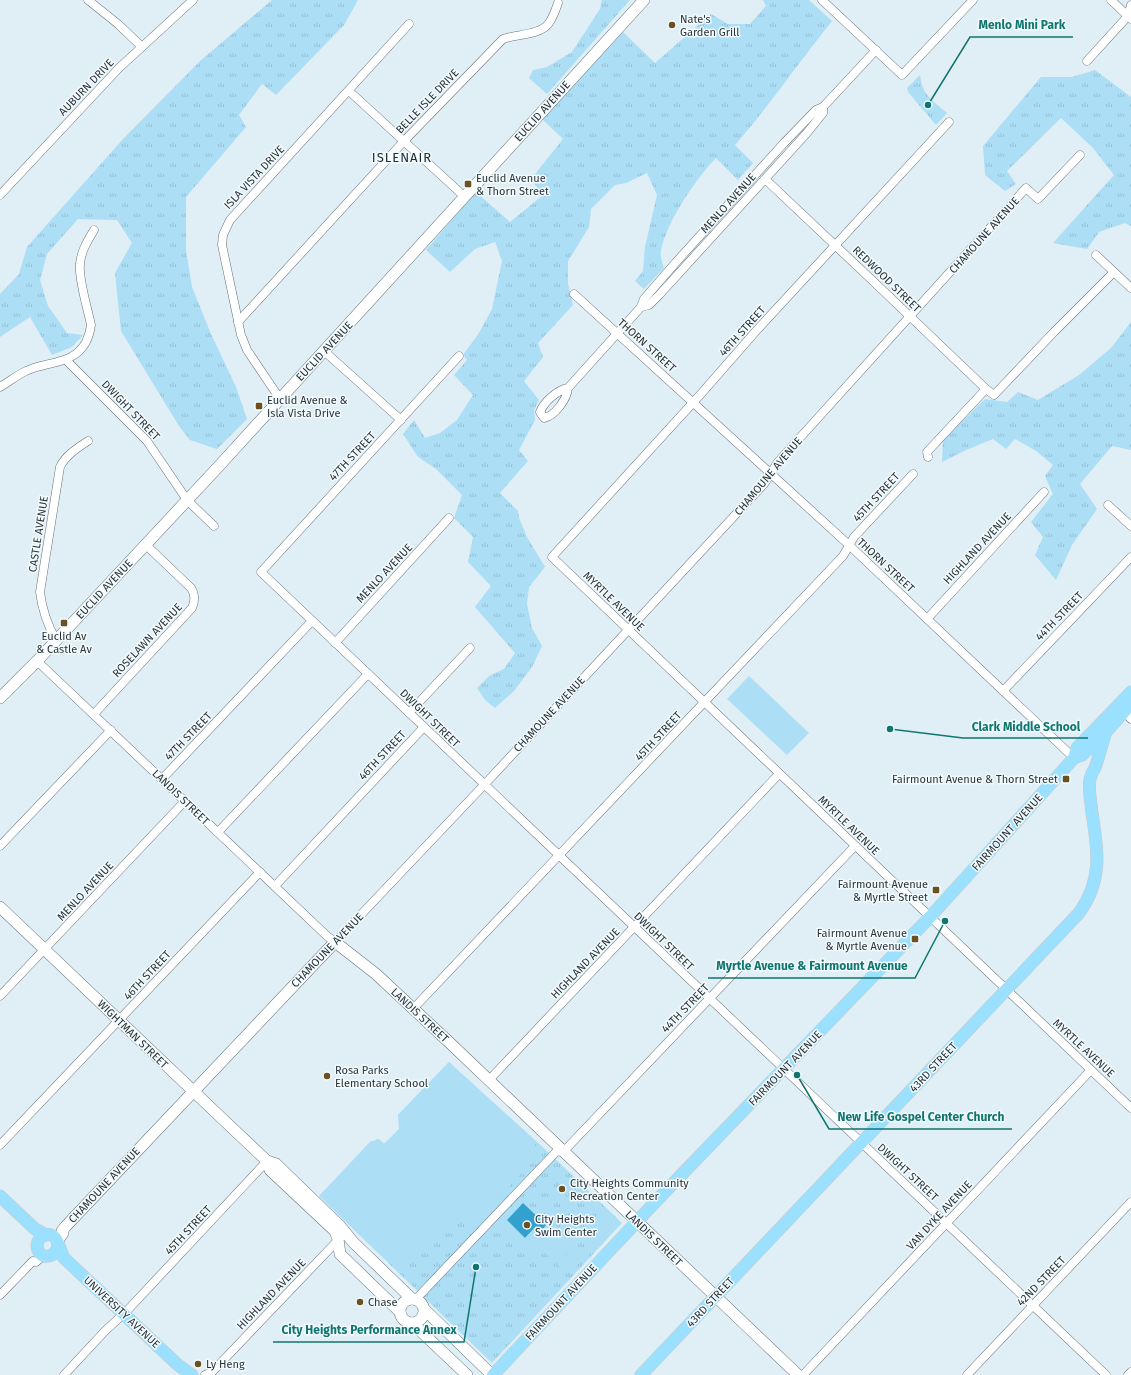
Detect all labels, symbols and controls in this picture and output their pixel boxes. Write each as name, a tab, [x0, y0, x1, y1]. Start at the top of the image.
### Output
place label: Nate's Garden Grill	[680, 13, 740, 39]
callout: Menlo Mini Park	[970, 13, 1073, 37]
text: Menlo Mini Park	[979, 18, 1066, 32]
marker: Nate's Garden Grill	[667, 20, 677, 30]
street label: AUBURN DRIVE	[56, 56, 117, 118]
street label: BELLE ISLE DRIVE	[393, 66, 462, 136]
street label: EUCLID AVENUE	[512, 78, 573, 144]
street label: ISLA VISTA DRIVE	[222, 143, 287, 212]
district label: ISLENAIR	[372, 150, 432, 165]
street label: MENLO AVENUE	[698, 171, 759, 236]
place label: Euclid Avenue & Thorn Street	[476, 172, 549, 198]
marker: Euclid Avenue & Thorn Street	[463, 179, 473, 189]
street label: CHAMOUNE AVENUE	[947, 194, 1022, 276]
street label: REDWOOD STREET	[850, 244, 924, 315]
street label: 46TH STREET	[717, 303, 768, 359]
street label: THORN STREET	[615, 316, 679, 375]
street label: EUCLID AVENUE	[293, 319, 355, 384]
street label: DWIGHT STREET	[99, 378, 163, 443]
place label: Euclid Avenue & Isla Vista Drive	[267, 394, 348, 420]
marker: Euclid Avenue & Isla Vista Drive	[254, 401, 264, 411]
street label: 47TH STREET	[326, 429, 379, 483]
street label: CHAMOUNE AVENUE	[732, 434, 805, 518]
street label: 45TH STREET	[850, 470, 903, 525]
street label: CASTLE AVENUE	[26, 495, 51, 573]
street label: HIGHLAND AVENUE	[941, 510, 1014, 587]
street label: THORN STREET	[854, 536, 917, 595]
street label: MENLO AVENUE	[354, 541, 415, 606]
street label: EUCLID AVENUE	[73, 557, 135, 622]
street label: MYRTLE AVENUE	[580, 569, 647, 634]
street label: 44TH STREET	[1033, 589, 1086, 643]
street label: ROSELAWN AVENUE	[110, 601, 185, 680]
marker: Euclid Av & Castle Av	[59, 618, 69, 628]
place label: Euclid Av & Castle Av	[36, 630, 92, 656]
street label: CHAMOUNE AVENUE	[511, 674, 588, 755]
street label: DWIGHT STREET	[397, 687, 462, 750]
street label: 47TH STREET	[162, 709, 215, 763]
street label: 45TH STREET	[632, 709, 685, 764]
callout: Clark Middle School	[963, 714, 1088, 738]
text: Clark Middle School	[972, 720, 1081, 734]
street label: 46TH STREET	[356, 728, 409, 783]
street label: LANDIS STREET	[149, 767, 212, 828]
place label: Fairmount Avenue & Thorn Street	[892, 773, 1058, 786]
marker: Fairmount Avenue & Thorn Street	[1061, 774, 1071, 784]
street label: FAIRMOUNT AVENUE	[969, 791, 1046, 874]
street label: MYRTLE AVENUE	[815, 793, 882, 858]
street label: MENLO AVENUE	[55, 859, 116, 924]
place label: Fairmount Avenue & Myrtle Street	[838, 878, 928, 904]
marker: Fairmount Avenue & Myrtle Street	[931, 885, 941, 895]
street label: CHAMOUNE AVENUE	[288, 910, 366, 990]
street label: DWIGHT STREET	[631, 910, 696, 973]
street label: HIGHLAND AVENUE	[548, 925, 623, 1001]
place label: Fairmount Avenue & Myrtle Avenue	[817, 927, 907, 953]
marker: Fairmount Avenue & Myrtle Avenue	[910, 934, 920, 944]
street label: 46TH STREET	[121, 948, 174, 1003]
callout: Myrtle Avenue & Fairmount Avenue	[708, 954, 915, 978]
text: Myrtle Avenue & Fairmount Avenue	[716, 959, 908, 973]
street label: 44TH STREET	[659, 981, 712, 1035]
street label: LANDIS STREET	[388, 985, 451, 1046]
street label: WIGHTMAN STREET	[95, 997, 171, 1072]
street label: MYRTLE AVENUE	[1050, 1016, 1117, 1080]
street label: FAIRMOUNT AVENUE	[746, 1028, 825, 1109]
street label: 43RD STREET	[907, 1040, 960, 1095]
place label: Rosa Parks Elementary School	[335, 1064, 428, 1090]
marker: Rosa Parks Elementary School	[322, 1071, 332, 1081]
callout: New Life Gospel Center Church	[829, 1105, 1012, 1129]
text: New Life Gospel Center Church	[838, 1110, 1005, 1124]
street label: DWIGHT STREET	[875, 1141, 941, 1204]
street label: CHAMOUNE AVENUE	[66, 1145, 143, 1226]
place label: City Heights Community Recreation Center	[570, 1177, 689, 1203]
street label: VAN DYKE AVENUE	[904, 1178, 975, 1253]
marker: City Heights Community Recreation Center	[557, 1184, 567, 1194]
street label: 45TH STREET	[162, 1203, 215, 1258]
street label: LANDIS STREET	[622, 1208, 685, 1269]
place label: City Heights Swim Center	[535, 1213, 598, 1239]
marker: City Heights Swim Center	[522, 1220, 532, 1230]
street label: 42ND STREET	[1014, 1254, 1069, 1309]
street label: HIGHLAND AVENUE	[234, 1256, 309, 1332]
street label: FAIRMOUNT AVENUE	[523, 1261, 600, 1343]
street label: UNIVERSITY AVENUE	[81, 1274, 163, 1351]
street label: 43RD STREET	[684, 1275, 737, 1330]
place label: Chase	[368, 1296, 398, 1309]
marker: Chase	[355, 1297, 365, 1307]
callout: City Heights Performance Annex	[273, 1318, 464, 1342]
text: City Heights Performance Annex	[281, 1323, 457, 1337]
place label: Ly Heng	[206, 1358, 245, 1371]
marker: Ly Heng	[193, 1359, 203, 1369]

